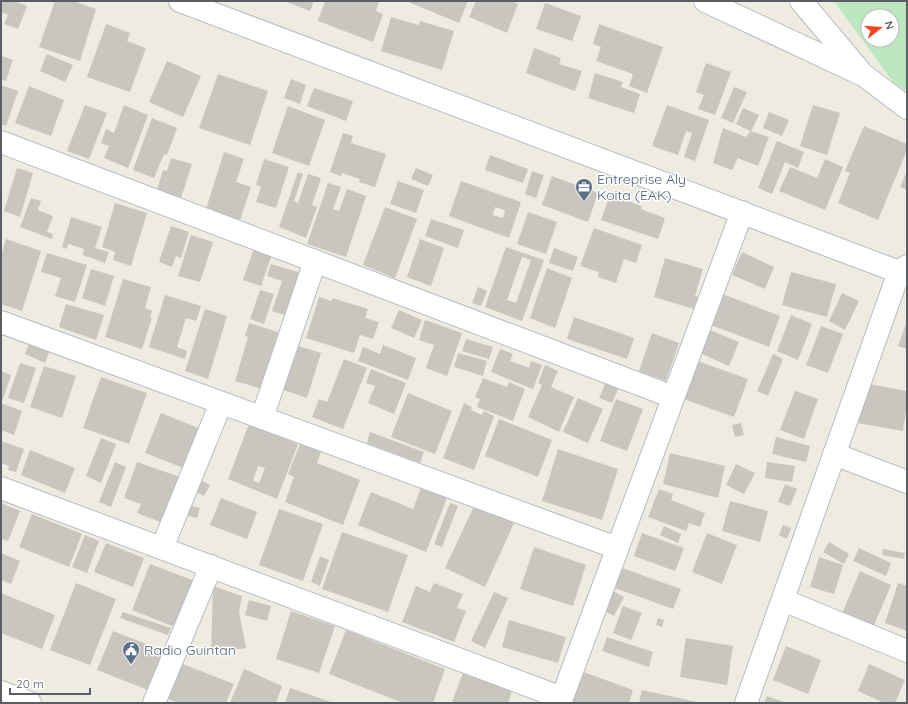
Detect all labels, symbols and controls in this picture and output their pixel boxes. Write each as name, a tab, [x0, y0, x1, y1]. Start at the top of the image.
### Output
north arrow	[860, 8, 900, 48]
text: N	[882, 19, 897, 31]
place label: Entreprise Aly Koita (EAK)	[597, 170, 686, 204]
office icon: Entreprise Aly Koita (EAK)	[574, 177, 594, 202]
public building icon: Radio Guintan	[121, 640, 141, 665]
place label: Radio Guintan	[144, 641, 236, 659]
scale bar	[10, 670, 90, 696]
text: 20 m	[16, 676, 44, 691]

